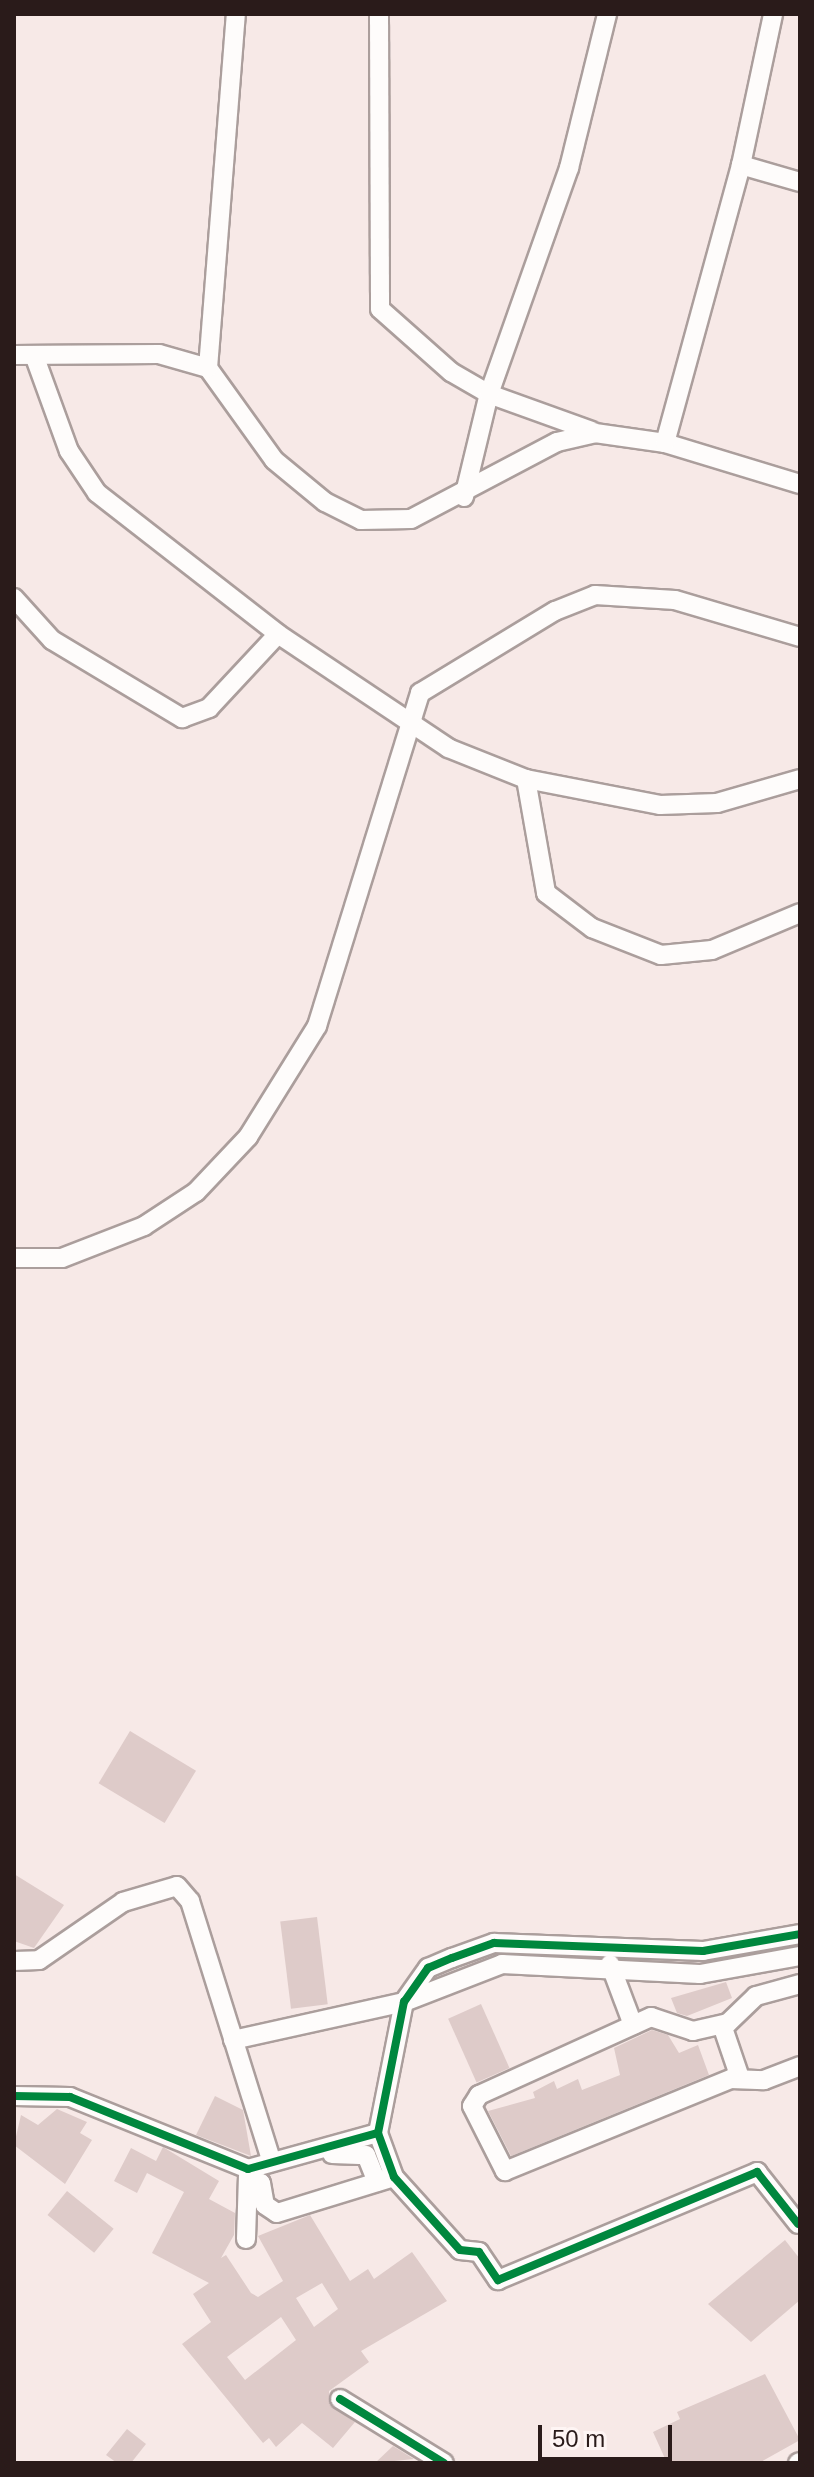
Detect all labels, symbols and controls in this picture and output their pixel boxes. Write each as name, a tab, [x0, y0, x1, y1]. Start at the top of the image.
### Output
scale bar	[542, 2409, 676, 2459]
text: 50 m	[552, 2425, 605, 2452]

